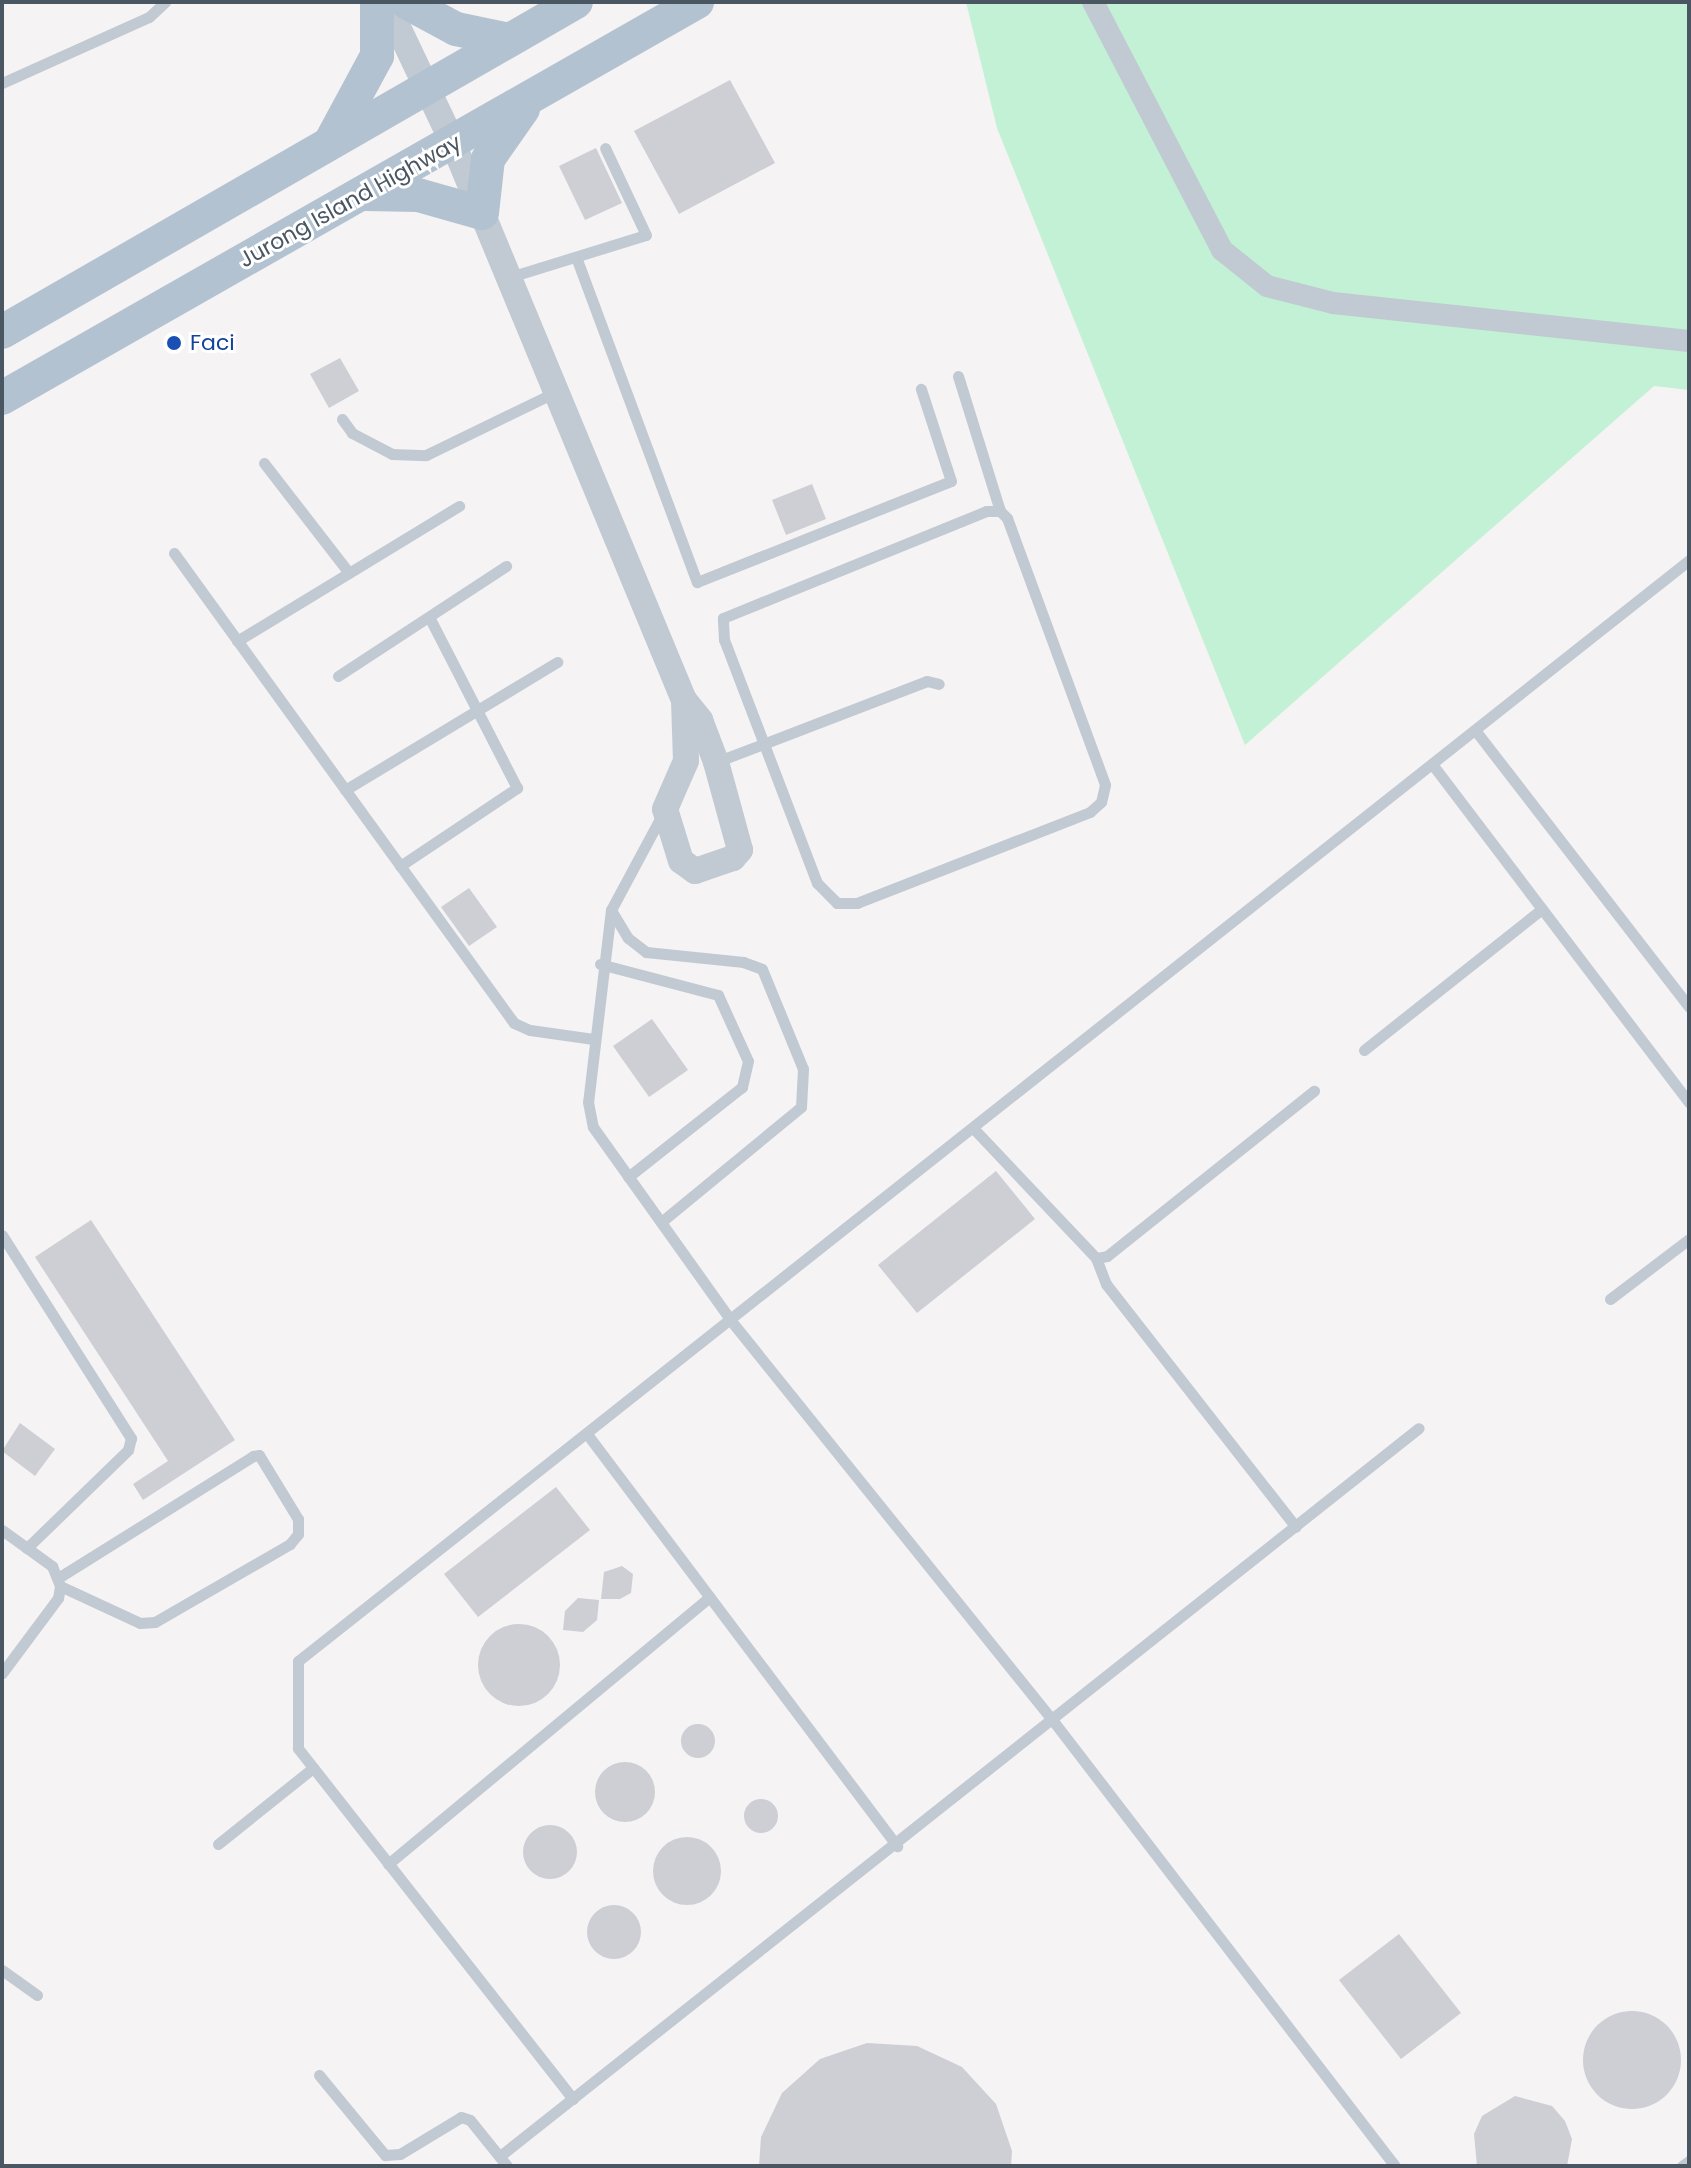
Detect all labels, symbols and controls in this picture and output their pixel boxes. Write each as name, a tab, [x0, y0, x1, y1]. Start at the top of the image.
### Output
street label: Jurong Island Highway	[234, 129, 466, 273]
place label: Faci	[190, 330, 235, 356]
marker: Faci	[165, 334, 183, 352]

